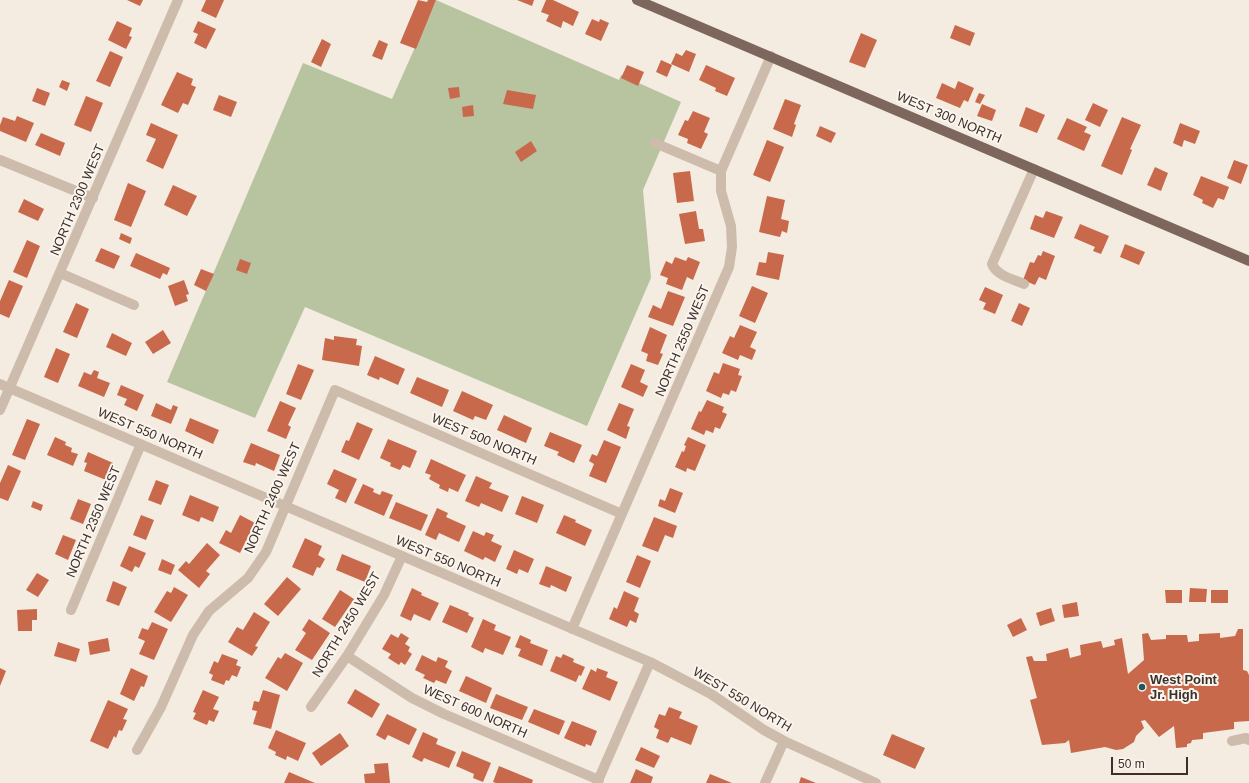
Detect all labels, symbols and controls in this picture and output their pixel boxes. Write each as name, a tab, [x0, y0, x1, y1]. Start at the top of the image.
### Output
street label: WEST 300 NORTH	[894, 89, 1004, 147]
street label: NORTH 2300 WEST	[47, 142, 109, 258]
street label: NORTH 2550 WEST	[652, 283, 714, 399]
street label: WEST 550 NORTH	[95, 405, 205, 463]
street label: WEST 500 NORTH	[429, 411, 539, 469]
street label: NORTH 2400 WEST	[242, 440, 304, 556]
street label: NORTH 2350 WEST	[63, 464, 125, 580]
street label: WEST 550 NORTH	[393, 533, 503, 591]
street label: NORTH 2450 WEST	[309, 570, 385, 680]
street label: WEST 550 NORTH	[690, 664, 794, 736]
place label: West Point Jr. High	[1150, 672, 1217, 703]
street label: WEST 600 NORTH	[420, 682, 530, 742]
marker: West Point Jr. High	[1137, 682, 1147, 692]
scale bar	[1113, 749, 1190, 775]
text: 50 m	[1118, 757, 1145, 771]

